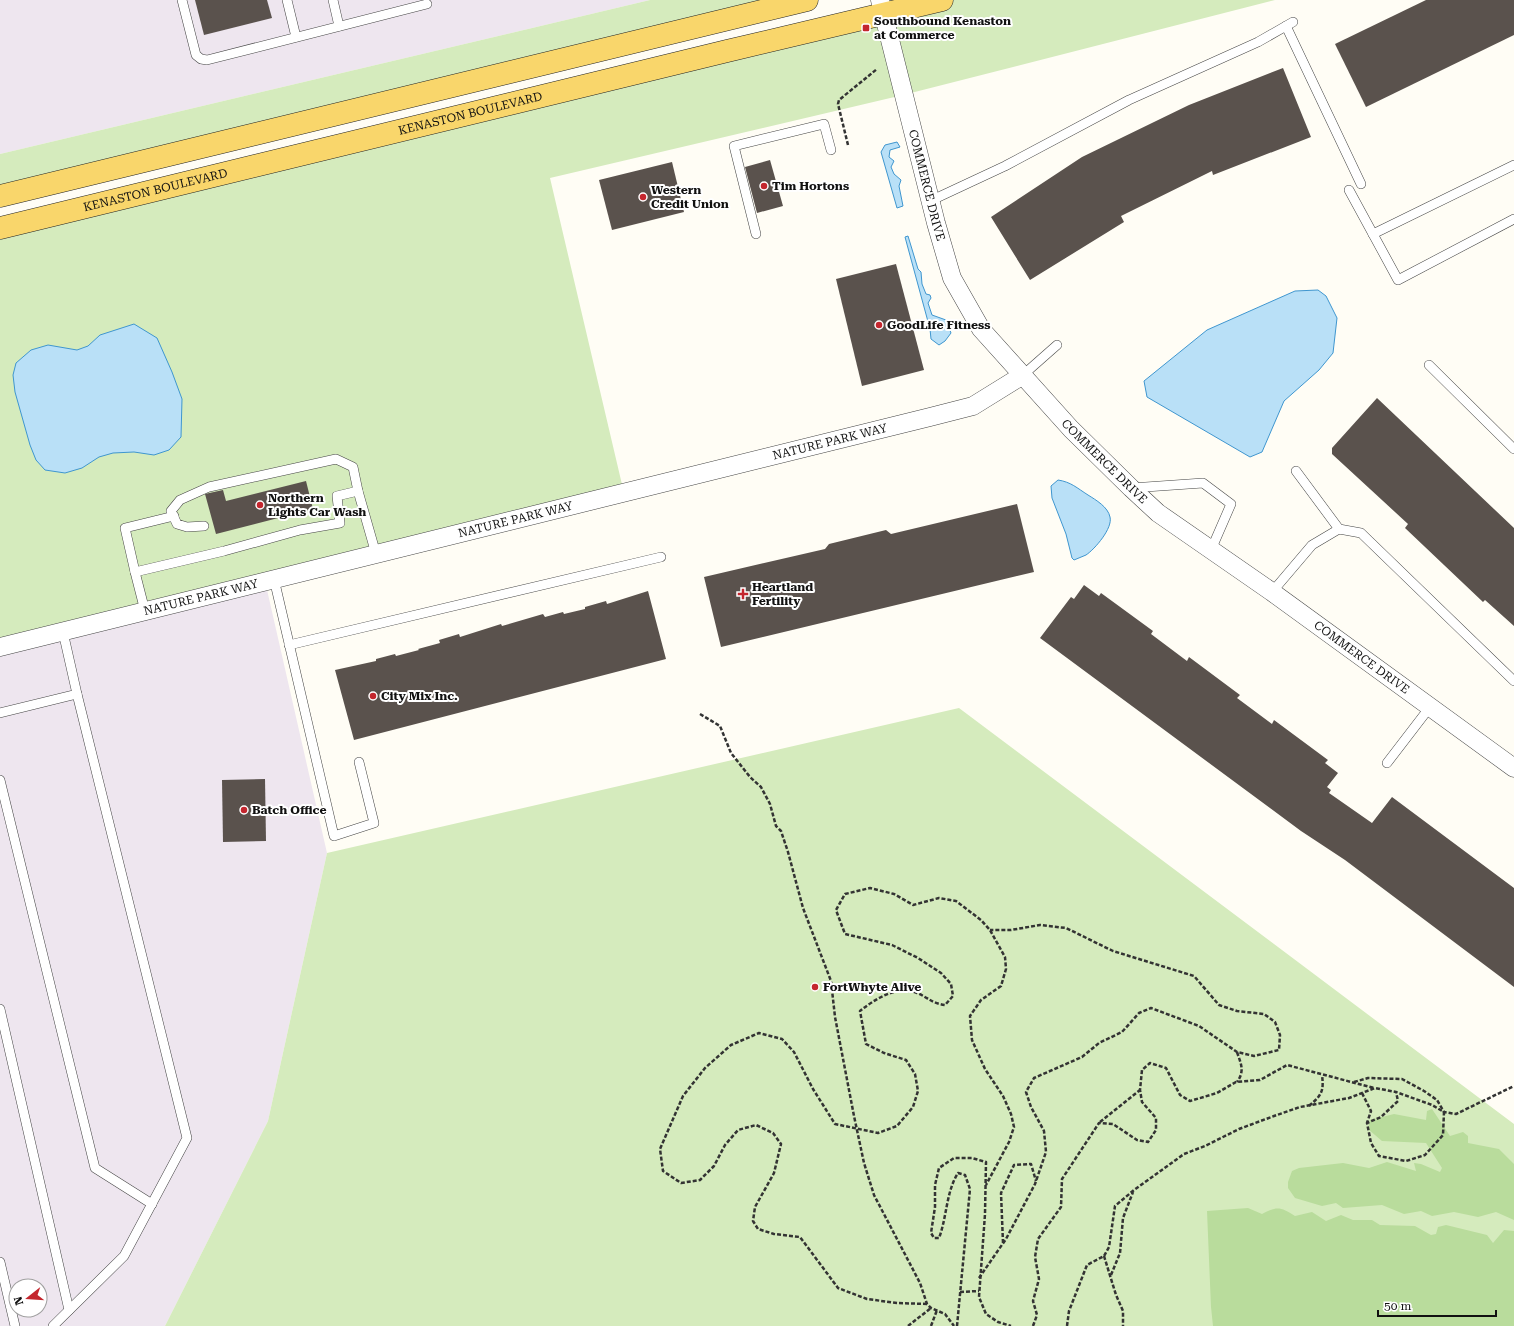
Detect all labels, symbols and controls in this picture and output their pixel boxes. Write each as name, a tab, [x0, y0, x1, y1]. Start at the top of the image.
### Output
place label: Southbound Kenaston at Commerce	[874, 14, 1011, 42]
marker: Southbound Kenaston at Commerce	[861, 23, 871, 33]
street label: KENASTON BOULEVARD	[397, 89, 544, 138]
street label: COMMERCE DRIVE	[906, 128, 948, 243]
street label: KENASTON BOULEVARD	[82, 166, 229, 214]
place label: Tim Hortons	[772, 179, 849, 193]
marker: Tim Hortons	[759, 181, 769, 191]
place label: Western Credit Union	[651, 183, 729, 211]
marker: Western Credit Union	[638, 192, 648, 202]
place label: GoodLife Fitness	[887, 318, 990, 332]
marker: GoodLife Fitness	[874, 320, 884, 330]
street label: COMMERCE DRIVE	[1059, 416, 1150, 507]
street label: NATURE PARK WAY	[771, 421, 890, 463]
place label: Northern Lights Car Wash	[268, 491, 366, 519]
street label: NATURE PARK WAY	[457, 498, 575, 540]
marker: Northern Lights Car Wash	[255, 500, 265, 510]
street label: NATURE PARK WAY	[142, 576, 261, 618]
place label: Heartland Fertility	[752, 580, 813, 608]
marker: Heartland Fertility	[737, 588, 749, 600]
street label: COMMERCE DRIVE	[1311, 618, 1412, 697]
place label: City Mix Inc.	[381, 689, 458, 703]
marker: City Mix Inc.	[368, 691, 378, 701]
place label: Batch Office	[252, 803, 326, 817]
marker: Batch Office	[239, 805, 249, 815]
place label: FortWhyte Alive	[823, 980, 921, 994]
marker: FortWhyte Alive	[810, 982, 820, 992]
north arrow	[8, 1278, 48, 1318]
scale bar	[1378, 1292, 1496, 1318]
text: N	[11, 1294, 26, 1307]
text: 50 m	[1384, 1299, 1411, 1313]

